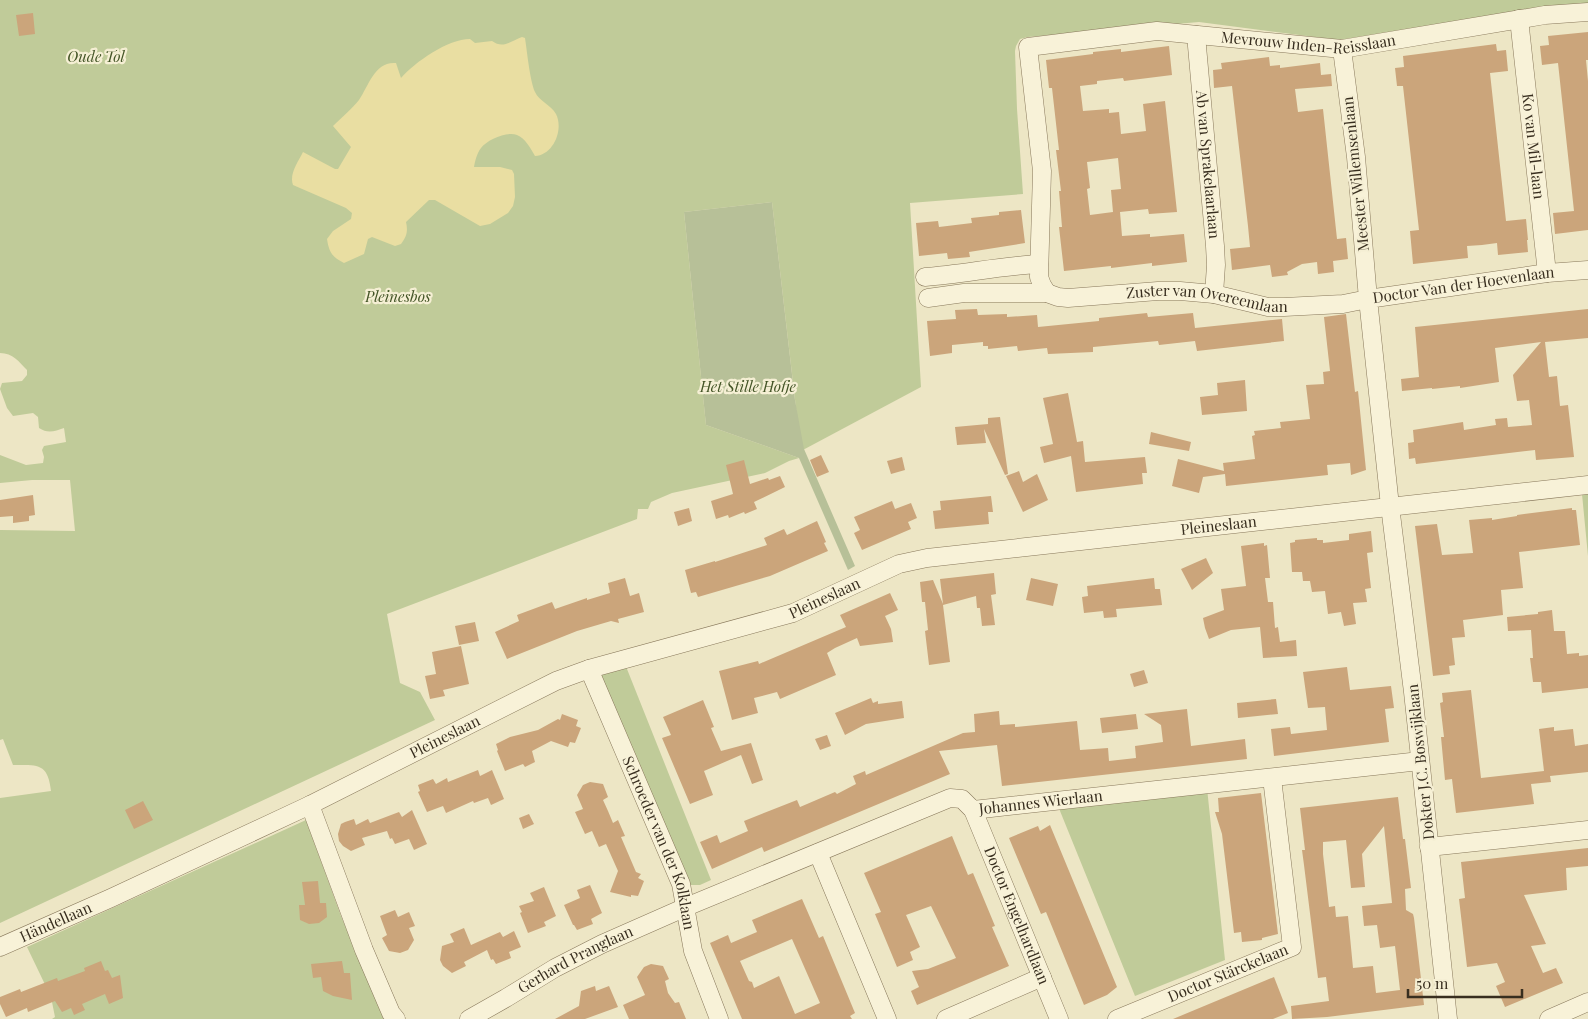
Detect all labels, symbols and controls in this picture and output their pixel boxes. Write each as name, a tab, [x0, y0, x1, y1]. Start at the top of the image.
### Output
street label: Mevrouw Inden-Reisslaan	[1220, 26, 1397, 58]
park label: Oude Tol	[67, 46, 126, 66]
street label: Ab van Sprakelaarlaan	[1192, 88, 1225, 240]
street label: Ko van Mil-laan	[1518, 92, 1550, 200]
street label: Meester Willemsenlaan	[1337, 96, 1373, 253]
street label: Doctor Van der Hoevenlaan	[1371, 261, 1555, 307]
street label: Zuster van Overeemlaan	[1125, 280, 1288, 317]
park label: Pleinesbos	[364, 286, 431, 306]
park label: Het Stille Hofje	[699, 376, 797, 396]
street label: Pleineslaan	[1180, 511, 1258, 539]
street label: Pleineslaan	[785, 572, 863, 623]
street label: Dokter J.C. Boswijklaan	[1402, 683, 1438, 841]
street label: Pleineslaan	[406, 710, 483, 762]
street label: Schroeder van der Kolklaan	[618, 753, 700, 931]
street label: Johannes Wierlaan	[977, 785, 1104, 818]
street label: Doctor Engelhardlaan	[980, 843, 1055, 987]
street label: Händellaan	[16, 897, 94, 946]
street label: Gerhard Pranglaan	[514, 921, 636, 998]
street label: Doctor Stärckelaan	[1164, 939, 1291, 1006]
scale bar	[1408, 966, 1522, 998]
text: 50 m	[1416, 973, 1449, 993]

